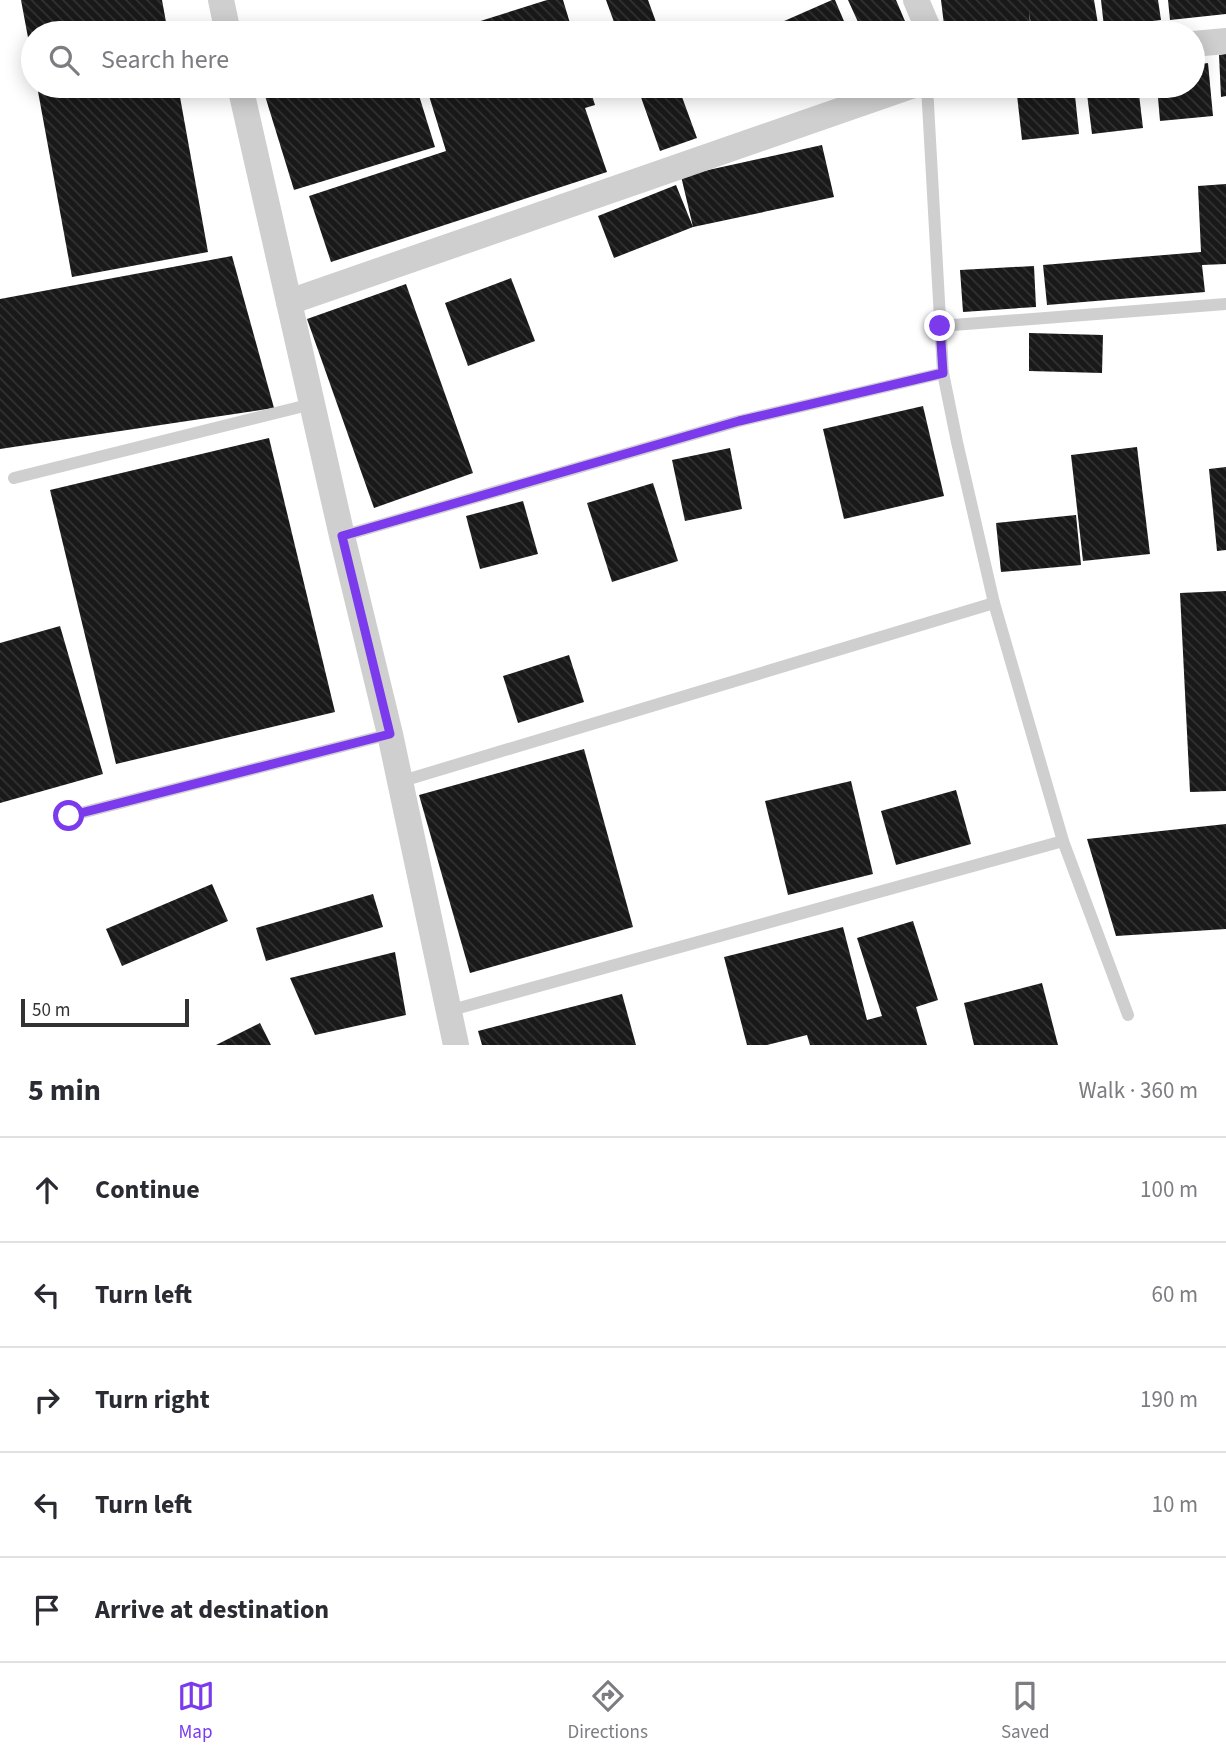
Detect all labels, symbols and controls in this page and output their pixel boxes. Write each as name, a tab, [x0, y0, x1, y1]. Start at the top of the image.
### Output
search box	[21, 21, 1205, 98]
icon: search	[45, 41, 83, 79]
text: Search here	[101, 41, 229, 78]
route end	[924, 310, 955, 341]
route start	[53, 800, 84, 831]
scale bar	[21, 996, 189, 1028]
text: 50 m	[32, 997, 70, 1024]
text: 5 min	[28, 1069, 101, 1112]
text: Walk · 360 m	[1079, 1074, 1198, 1107]
icon: ahead	[28, 1171, 66, 1209]
text: Continue	[95, 1171, 200, 1208]
text: 100 m	[1140, 1173, 1198, 1206]
icon: left	[28, 1276, 66, 1314]
text: Turn left	[95, 1276, 192, 1313]
text: 60 m	[1151, 1278, 1198, 1311]
icon: right	[28, 1381, 66, 1419]
text: Turn right	[95, 1381, 210, 1418]
text: 190 m	[1140, 1383, 1198, 1416]
icon: left	[28, 1486, 66, 1524]
text: Turn left	[95, 1486, 192, 1523]
text: 10 m	[1151, 1488, 1198, 1521]
icon: arrive	[28, 1591, 66, 1629]
text: Arrive at destination	[95, 1591, 329, 1628]
tab: Map	[177, 1677, 215, 1746]
tab: Directions	[568, 1677, 648, 1746]
tab: Saved	[1001, 1677, 1049, 1746]

